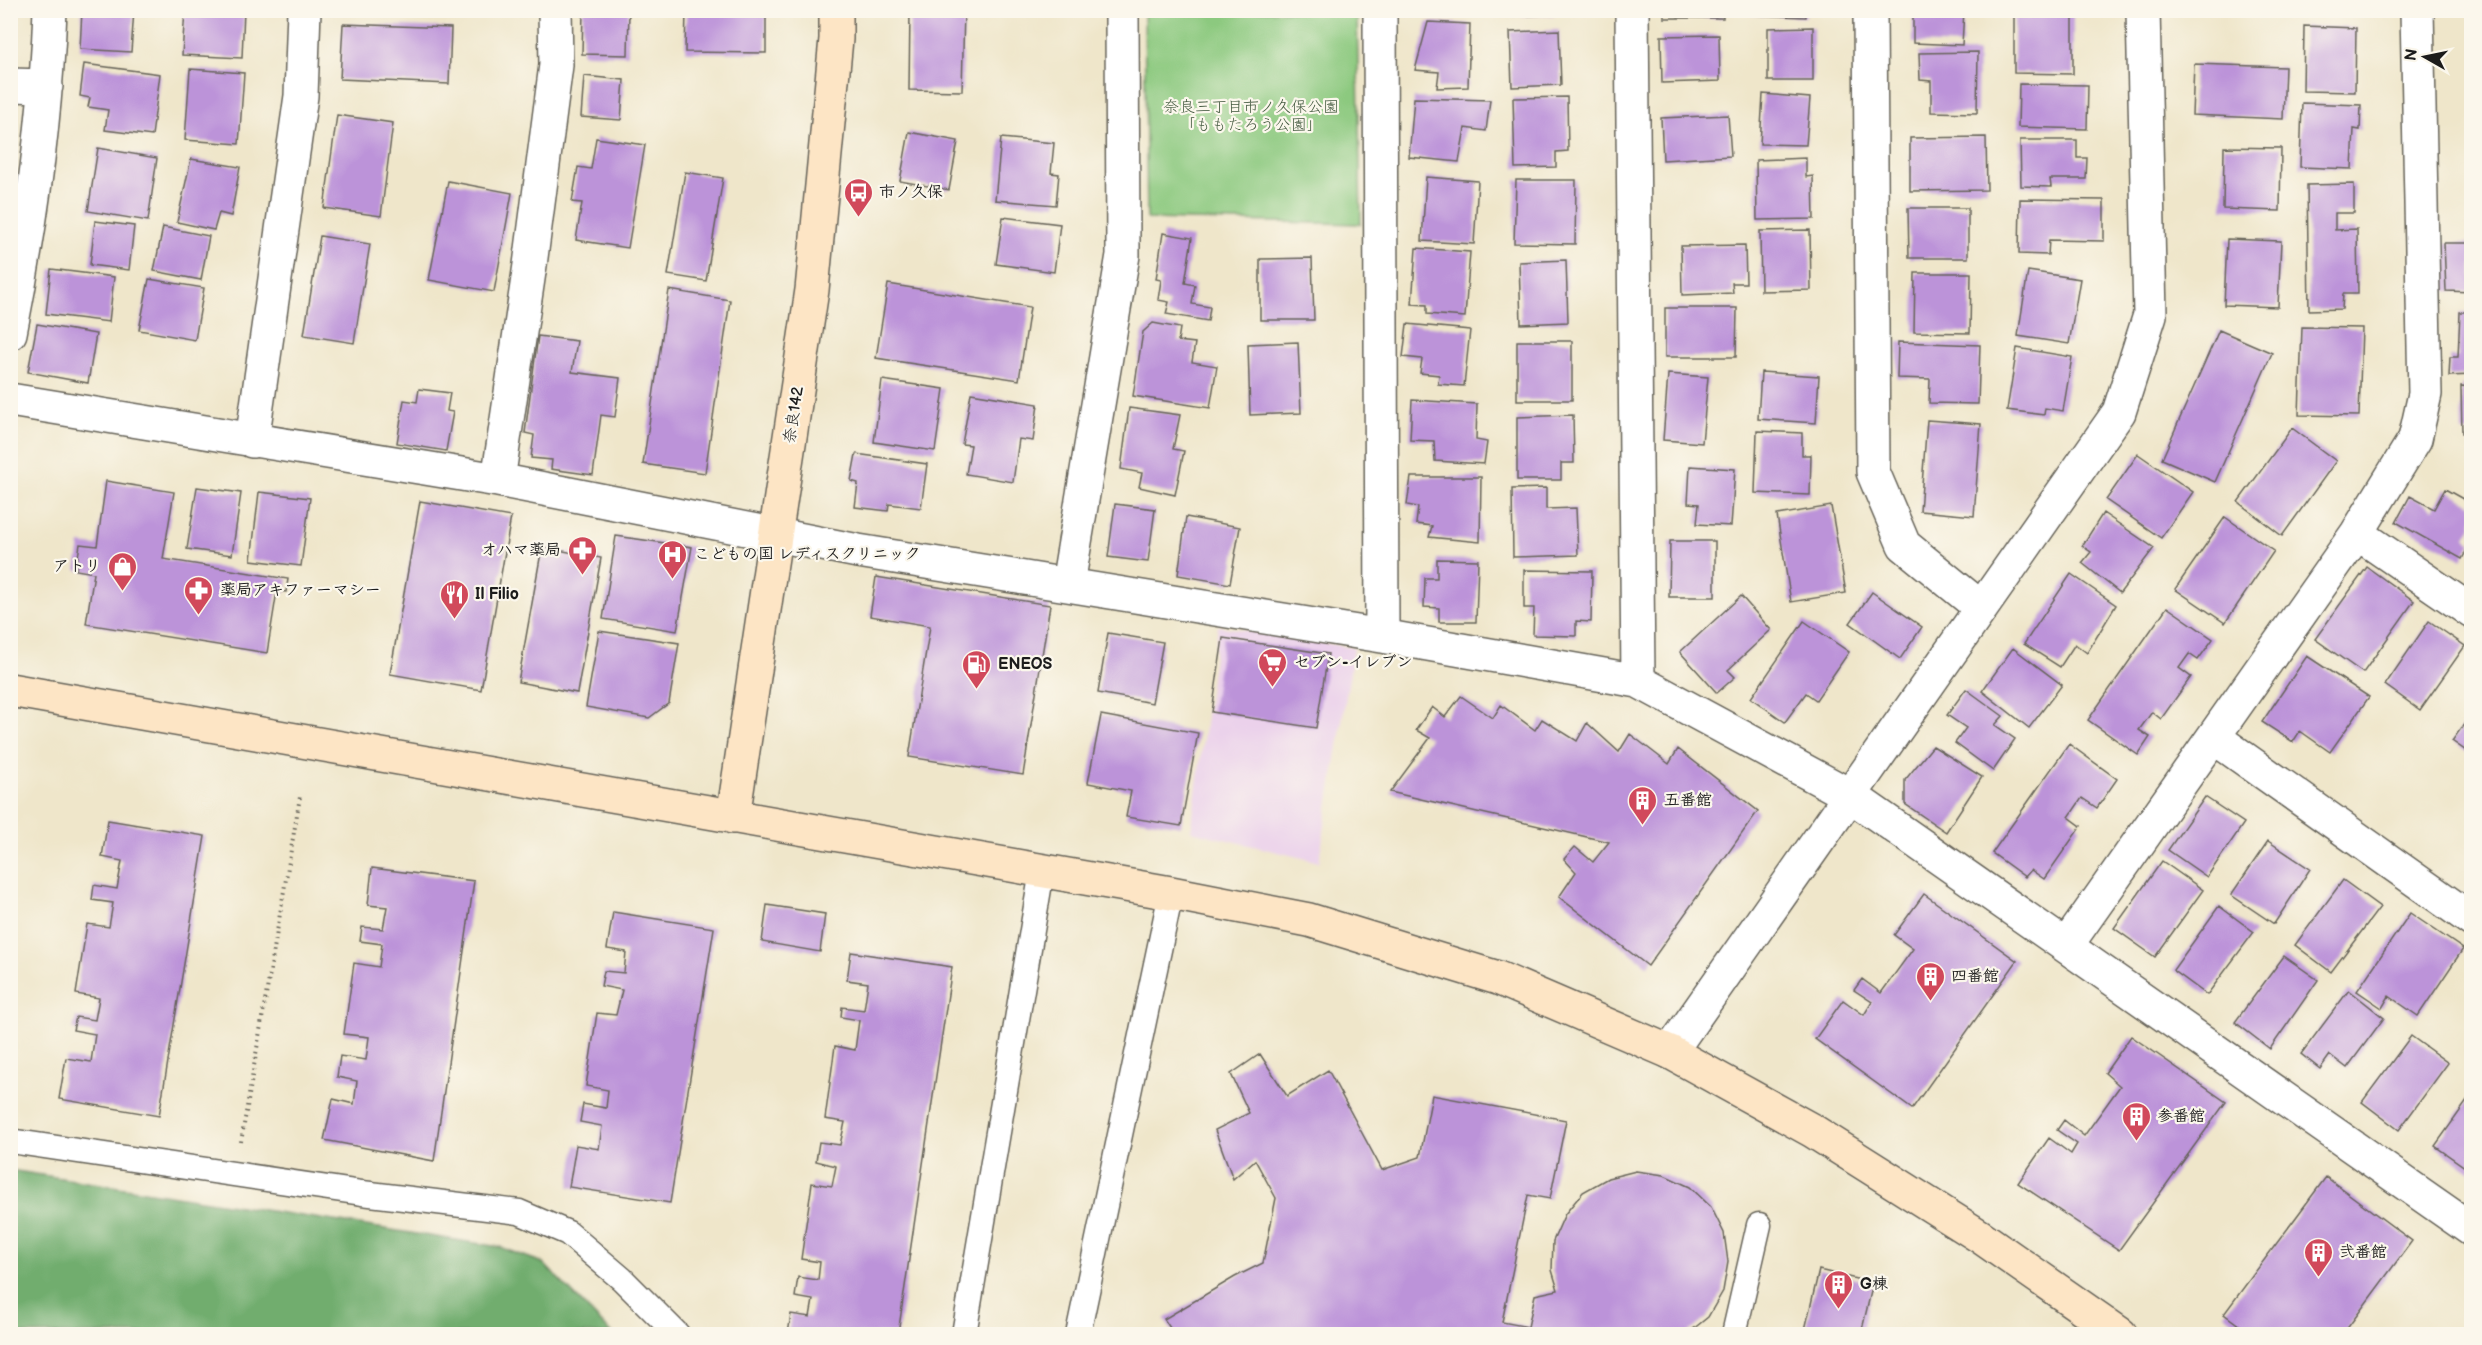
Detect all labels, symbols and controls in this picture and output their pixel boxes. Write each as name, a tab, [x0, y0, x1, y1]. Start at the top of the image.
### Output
north arrow	[2395, 27, 2455, 87]
text: N	[2401, 47, 2422, 62]
park label: 奈良三丁目市ノ久保公園 「ももたろう公園」	[1163, 98, 1339, 135]
bus stop icon: 市ノ久保	[842, 176, 874, 218]
place label: 市ノ久保	[879, 183, 943, 202]
street label: 奈良142	[780, 385, 808, 445]
pharmacy icon: オハマ薬局	[566, 534, 598, 576]
hospital icon: こどもの国 レディスクリニック	[657, 538, 689, 580]
place label: オハマ薬局	[481, 541, 561, 560]
place label: こどもの国 レディスクリニック	[694, 545, 920, 564]
shop icon: アトリ	[106, 550, 138, 592]
place label: アトリ	[53, 557, 101, 576]
pharmacy icon: 薬局アキファーマシー	[183, 574, 215, 616]
restaurant icon: Il Filio	[438, 578, 470, 620]
place label: 薬局アキファーマシー	[220, 581, 381, 600]
place label: Il Filio	[475, 585, 519, 604]
supermarket icon: セブン-イレブン	[1257, 646, 1289, 688]
fuel station icon: ENEOS	[961, 648, 993, 690]
place label: セブン-イレブン	[1294, 653, 1413, 672]
place label: ENEOS	[998, 655, 1053, 674]
building icon: 五番館	[1627, 784, 1659, 826]
place label: 五番館	[1664, 791, 1712, 810]
building icon: 四番館	[1914, 960, 1946, 1002]
place label: 四番館	[1951, 967, 1999, 986]
building icon: 参番館	[2120, 1100, 2152, 1142]
place label: 参番館	[2157, 1107, 2205, 1126]
building icon: 弐番館	[2302, 1236, 2334, 1278]
place label: 弐番館	[2339, 1243, 2387, 1262]
building icon: G棟	[1823, 1268, 1855, 1310]
place label: G棟	[1860, 1275, 1889, 1294]

